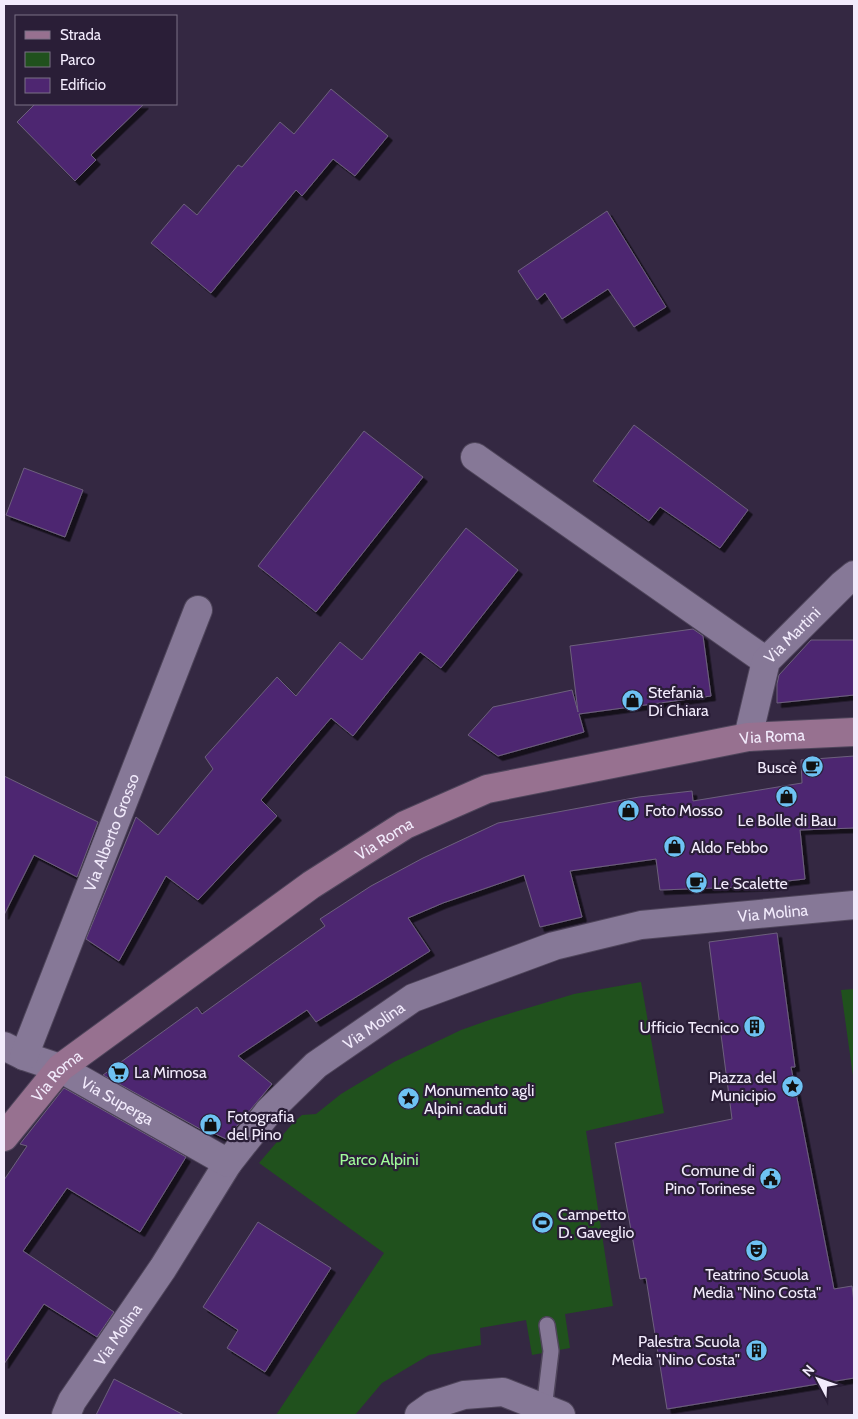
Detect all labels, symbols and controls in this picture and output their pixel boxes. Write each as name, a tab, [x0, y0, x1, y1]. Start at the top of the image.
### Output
legend	[15, 15, 178, 105]
text: Strada	[60, 26, 102, 44]
text: Parco	[60, 51, 95, 69]
text: Edificio	[60, 76, 106, 94]
street label: Via Martini	[760, 603, 825, 667]
place label: Stefania Di Chiara	[648, 683, 709, 720]
shop icon: Stefania Di Chiara	[620, 689, 644, 713]
street label: Via Roma	[738, 725, 806, 748]
cafe icon: Buscè	[801, 755, 825, 779]
place label: Buscè	[757, 758, 797, 777]
street label: Via Alberto Grosso	[80, 771, 143, 894]
shop icon: Le Bolle di Bau	[775, 784, 799, 808]
shop icon: Foto Mosso	[617, 798, 641, 822]
place label: Foto Mosso	[645, 801, 723, 820]
place label: Le Bolle di Bau	[738, 811, 836, 830]
street label: Via Roma	[352, 814, 416, 864]
shop icon: Aldo Febbo	[663, 835, 687, 859]
place label: Aldo Febbo	[691, 838, 768, 857]
cafe icon: Le Scalette	[685, 871, 709, 895]
place label: Le Scalette	[713, 874, 788, 893]
street label: Via Molina	[737, 900, 809, 926]
street label: Via Molina	[339, 998, 409, 1054]
building icon: Ufficio Tecnico	[743, 1015, 767, 1039]
place label: Ufficio Tecnico	[639, 1018, 739, 1037]
street label: Via Roma	[28, 1046, 86, 1106]
supermarket icon: La Mimosa	[106, 1060, 130, 1084]
place label: La Mimosa	[134, 1063, 207, 1082]
place label: Piazza del Municipio	[709, 1068, 776, 1105]
street label: Via Superga	[77, 1073, 157, 1129]
place icon: Piazza del Municipio	[780, 1074, 804, 1098]
place label: Monumento agli Alpini caduti	[424, 1081, 535, 1118]
place icon: Monumento agli Alpini caduti	[396, 1087, 420, 1111]
place label: Fotografia del Pino	[227, 1107, 295, 1144]
shop icon: Fotografia del Pino	[199, 1113, 223, 1137]
park label: Parco Alpini	[339, 1150, 419, 1169]
place label: Comune di Pino Torinese	[665, 1161, 755, 1198]
public building icon: Comune di Pino Torinese	[759, 1167, 783, 1191]
place label: Campetto D. Gaveglio	[558, 1205, 635, 1242]
sports icon: Campetto D. Gaveglio	[530, 1211, 554, 1235]
theatre icon: Teatrino Scuola Media "Nino Costa"	[745, 1238, 769, 1262]
place label: Teatrino Scuola Media "Nino Costa"	[693, 1265, 821, 1302]
street label: Via Molina	[90, 1300, 146, 1369]
place label: Palestra Scuola Media "Nino Costa"	[612, 1332, 740, 1369]
building icon: Palestra Scuola Media "Nino Costa"	[744, 1338, 768, 1362]
north arrow	[793, 1354, 843, 1404]
text: N	[798, 1361, 818, 1380]

